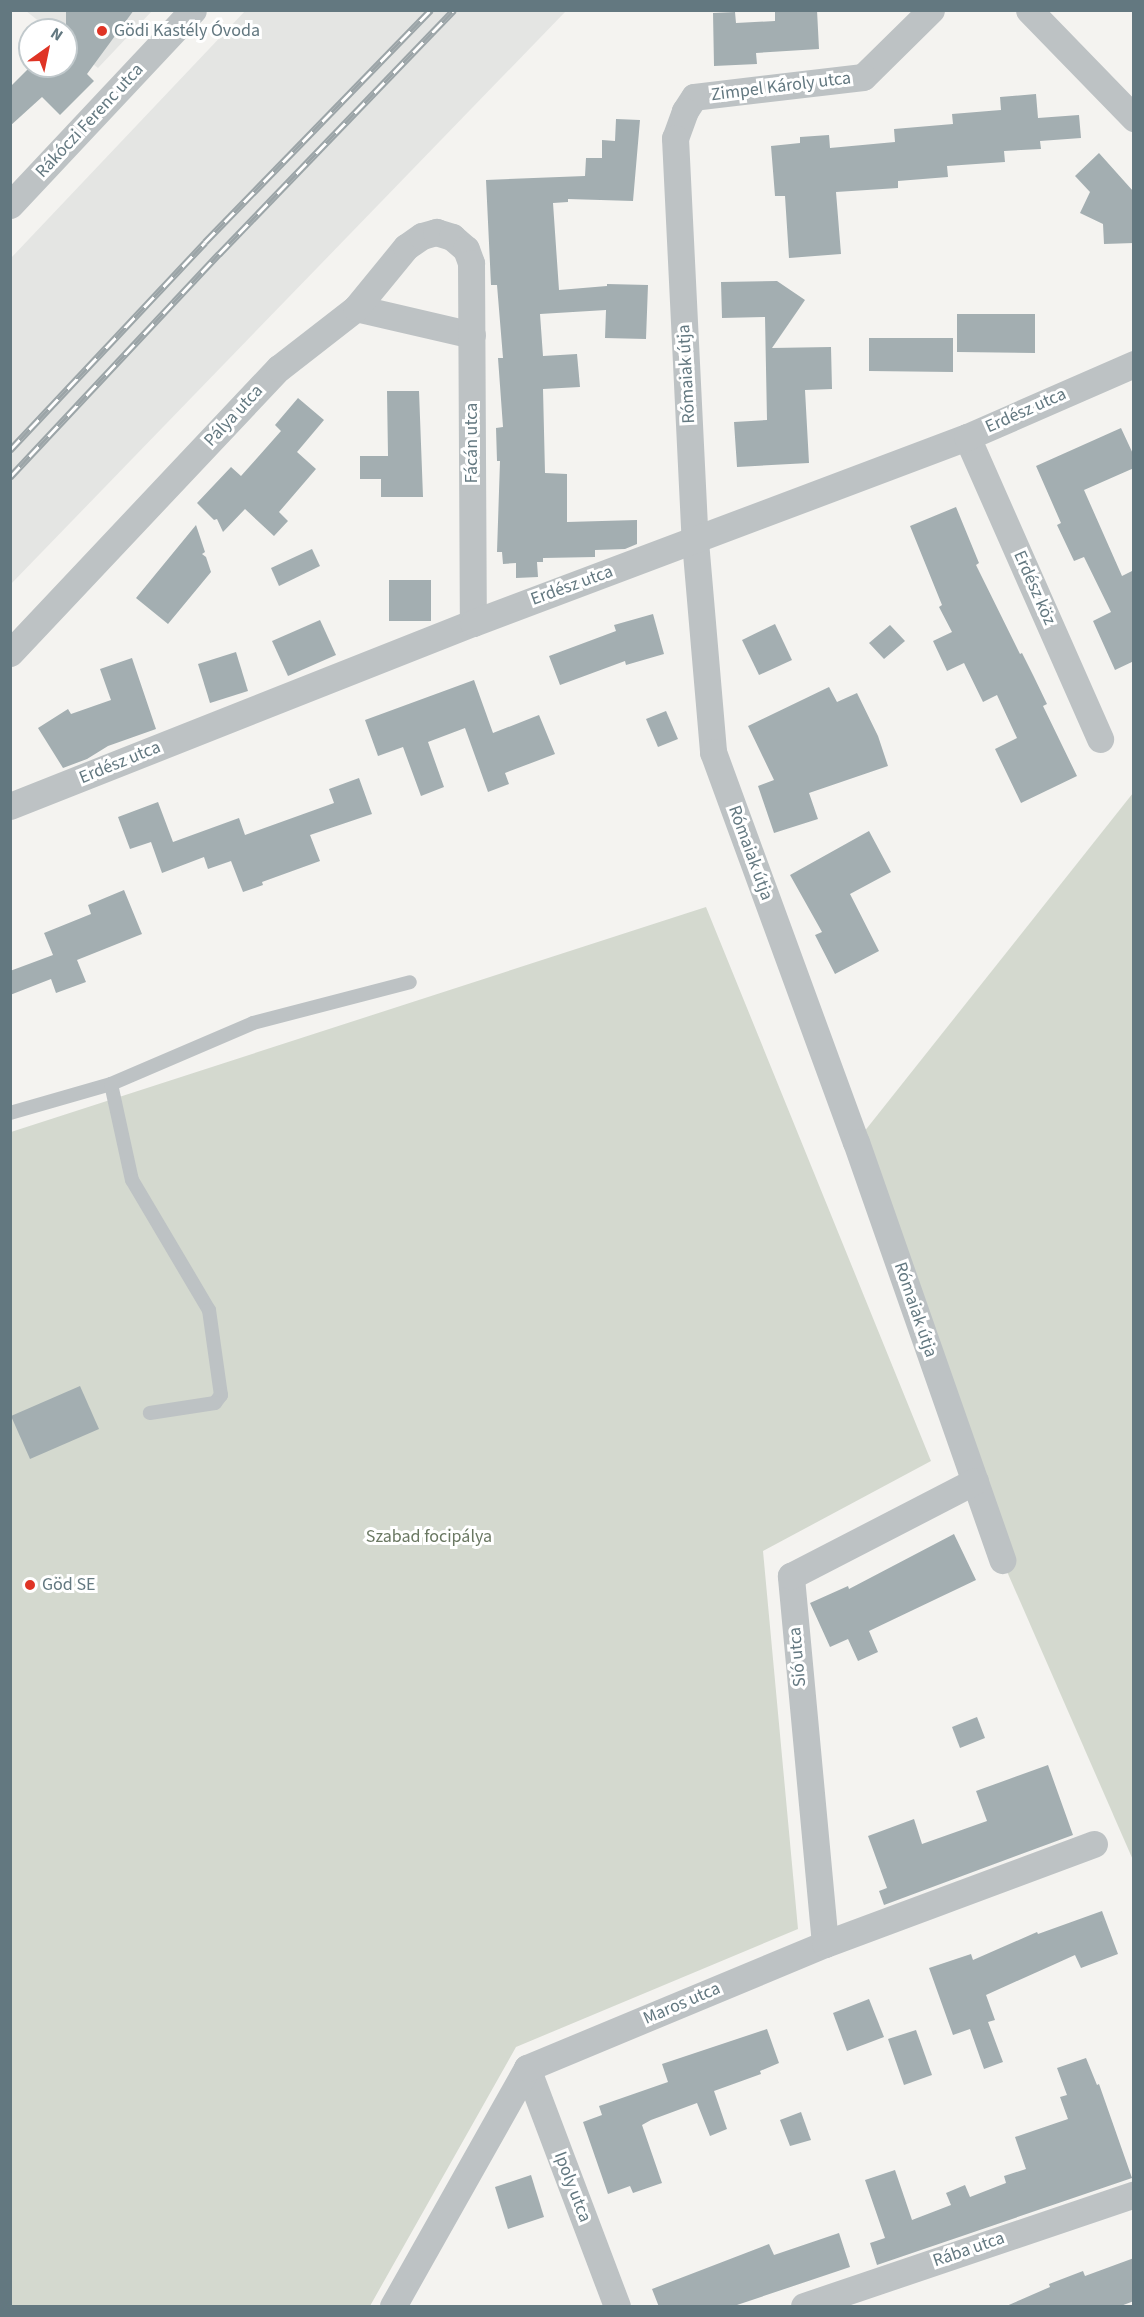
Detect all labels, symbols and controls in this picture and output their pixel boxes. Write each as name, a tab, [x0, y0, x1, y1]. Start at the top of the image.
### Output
north arrow	[18, 18, 78, 78]
place label: Gödi Kastély Óvoda	[114, 20, 260, 42]
text: N	[46, 22, 67, 47]
marker: Gödi Kastély Óvoda	[95, 24, 109, 38]
street label: Rákóczi Ferenc utca	[31, 59, 149, 183]
street label: Zimpel Károly utca	[710, 68, 852, 106]
street label: Rómaiak útja	[674, 324, 700, 424]
street label: Pálya utca	[200, 381, 268, 451]
street label: Erdész utca	[982, 384, 1070, 438]
street label: Fácán utca	[461, 403, 483, 483]
street label: Erdész köz	[1008, 547, 1060, 629]
street label: Erdész utca	[528, 561, 616, 611]
street label: Erdész utca	[76, 737, 164, 789]
street label: Rómaiak útja	[723, 803, 777, 903]
street label: Rómaiak útja	[889, 1260, 941, 1360]
park label: Szabad focipálya	[366, 1526, 492, 1548]
place label: Göd SE	[42, 1574, 96, 1596]
marker: Göd SE	[23, 1578, 37, 1592]
street label: Sió utca	[785, 1626, 811, 1688]
street label: Maros utca	[640, 1978, 724, 2030]
street label: Ipoly utca	[549, 2149, 595, 2225]
street label: Rába utca	[930, 2228, 1008, 2272]

